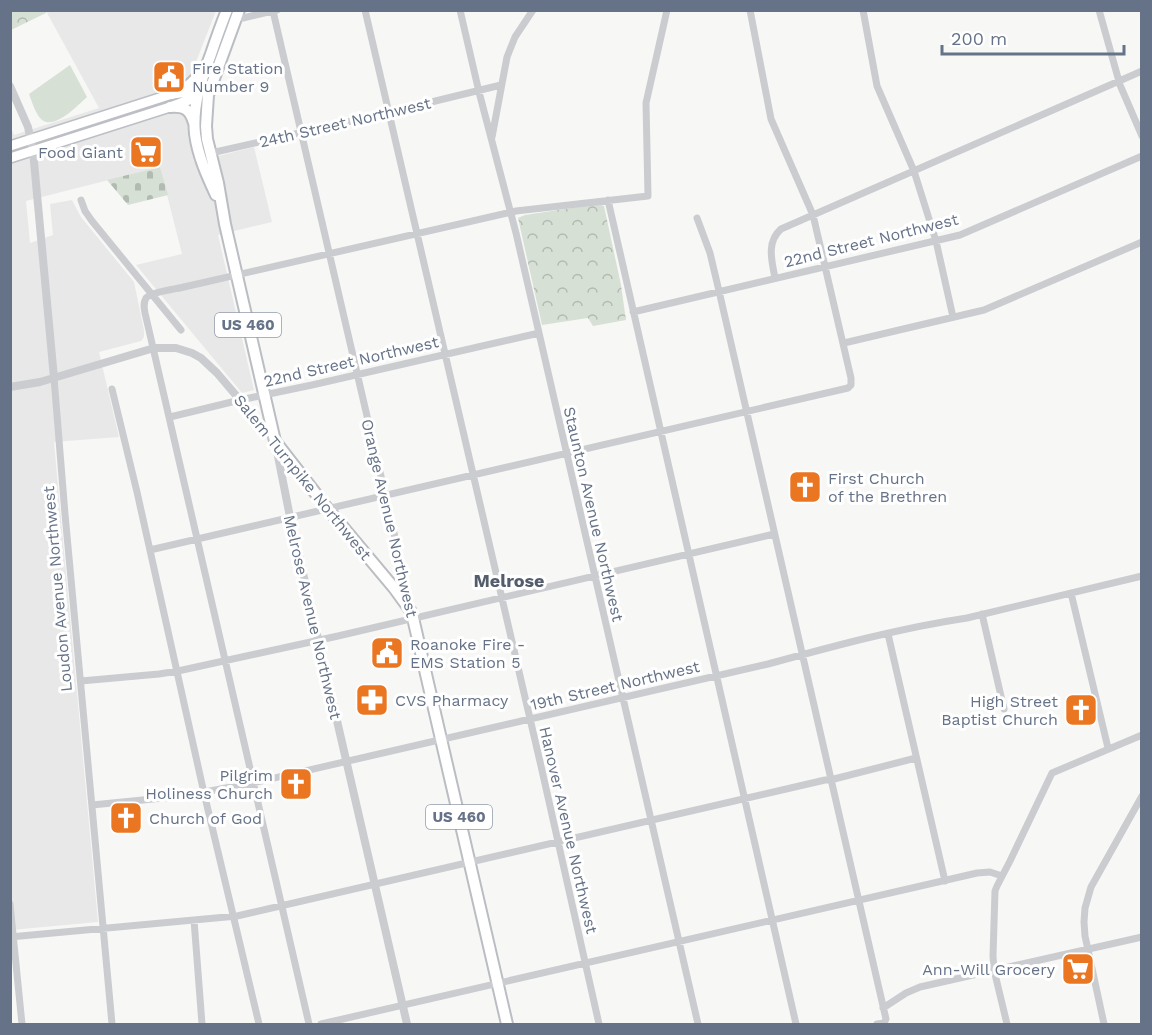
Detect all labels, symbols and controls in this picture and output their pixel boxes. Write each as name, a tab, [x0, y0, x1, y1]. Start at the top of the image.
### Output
scale bar	[942, 18, 1124, 56]
text: 200 m	[951, 28, 1007, 49]
public building icon: Fire Station Number 9	[151, 59, 187, 95]
place label: Fire Station Number 9	[192, 59, 283, 96]
street label: 24th Street Northwest	[257, 93, 433, 151]
supermarket icon: Food Giant	[128, 134, 164, 170]
place label: Food Giant	[38, 143, 123, 162]
street label: 22nd Street Northwest	[782, 210, 960, 271]
road number: US 460	[215, 313, 281, 337]
street label: 22nd Street Northwest	[262, 332, 441, 391]
street label: Salem Turnpike Northwest	[230, 391, 375, 564]
street label: Staunton Avenue Northwest	[560, 405, 628, 624]
street label: Orange Avenue Northwest	[357, 417, 422, 619]
church icon: First Church of the Brethren	[787, 469, 823, 505]
place label: First Church of the Brethren	[828, 469, 947, 506]
street label: Loudon Avenue Northwest	[39, 485, 76, 693]
street label: Melrose Avenue Northwest	[280, 513, 345, 722]
district label: Melrose	[474, 570, 545, 591]
public building icon: Roanoke Fire - EMS Station 5	[369, 635, 405, 671]
place label: Roanoke Fire - EMS Station 5	[410, 635, 525, 672]
street label: 19th Street Northwest	[529, 657, 702, 714]
pharmacy icon: CVS Pharmacy	[354, 682, 390, 718]
place label: CVS Pharmacy	[395, 691, 509, 710]
place label: High Street Baptist Church	[941, 692, 1058, 729]
church icon: High Street Baptist Church	[1063, 692, 1099, 728]
street label: Hanover Avenue Northwest	[535, 725, 602, 936]
place label: Pilgrim Holiness Church	[145, 766, 273, 803]
church icon: Pilgrim Holiness Church	[278, 766, 314, 802]
church icon: Church of God	[108, 800, 144, 836]
road number: US 460	[426, 805, 492, 829]
place label: Church of God	[149, 809, 262, 828]
supermarket icon: Ann-Will Grocery	[1060, 951, 1096, 987]
place label: Ann-Will Grocery	[922, 960, 1056, 979]

